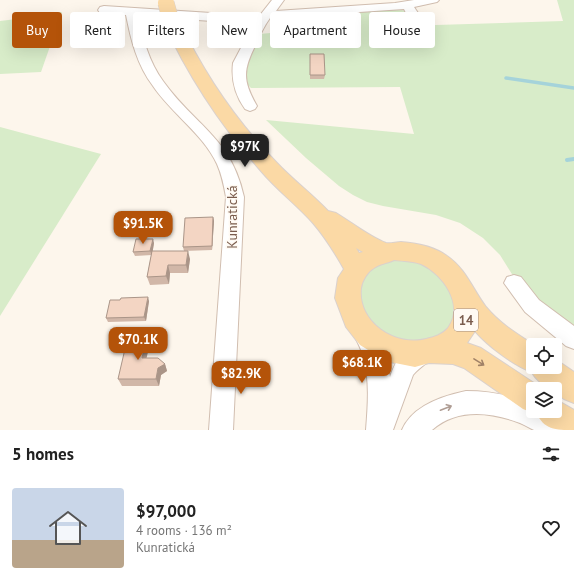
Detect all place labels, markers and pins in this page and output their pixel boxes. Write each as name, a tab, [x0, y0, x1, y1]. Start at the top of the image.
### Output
pin: $97K	[221, 134, 269, 168]
pin: $91.5K	[110, 211, 176, 245]
pin: $70.1K	[105, 327, 171, 361]
pin: $68.1K	[329, 350, 395, 384]
pin: $82.9K	[208, 361, 274, 395]

